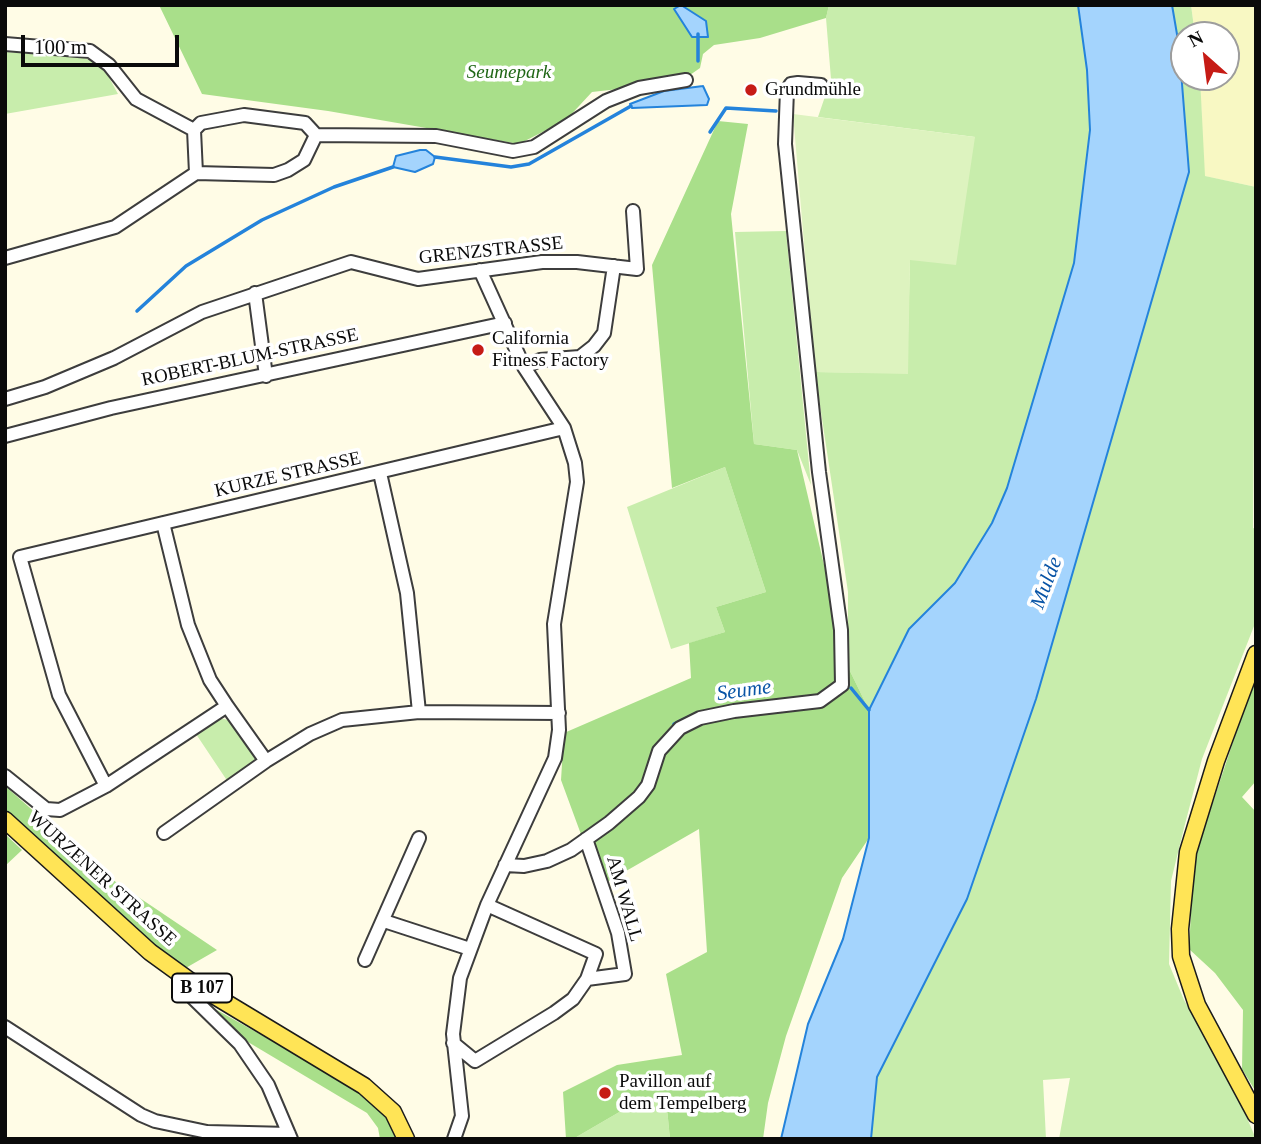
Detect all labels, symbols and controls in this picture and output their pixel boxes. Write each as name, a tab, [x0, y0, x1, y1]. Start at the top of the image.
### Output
scale bar	[24, 21, 182, 65]
north arrow	[1170, 21, 1240, 91]
text: N	[1185, 26, 1207, 51]
text: 100 m	[34, 35, 87, 59]
park label: Seumepark	[467, 62, 551, 84]
place label: Grundmühle	[765, 79, 861, 101]
marker: Grundmühle	[743, 82, 759, 98]
street label: GRENZSTRASSE	[418, 232, 564, 270]
street label: ROBERT-BLUM-STRASSE	[140, 324, 360, 392]
place label: California Fitness Factory	[492, 328, 609, 372]
marker: California Fitness Factory	[470, 342, 486, 358]
street label: KURZE STRASSE	[213, 447, 363, 503]
water label: Mulde	[1026, 553, 1068, 613]
water label: Seume	[715, 675, 773, 707]
street label: WURZENER STRASSE	[23, 806, 181, 952]
street label: AM WALL	[601, 854, 647, 944]
road number: B 107	[172, 973, 232, 1002]
place label: Pavillon auf dem Tempelberg	[619, 1071, 747, 1115]
marker: Pavillon auf dem Tempelberg	[597, 1085, 613, 1101]

